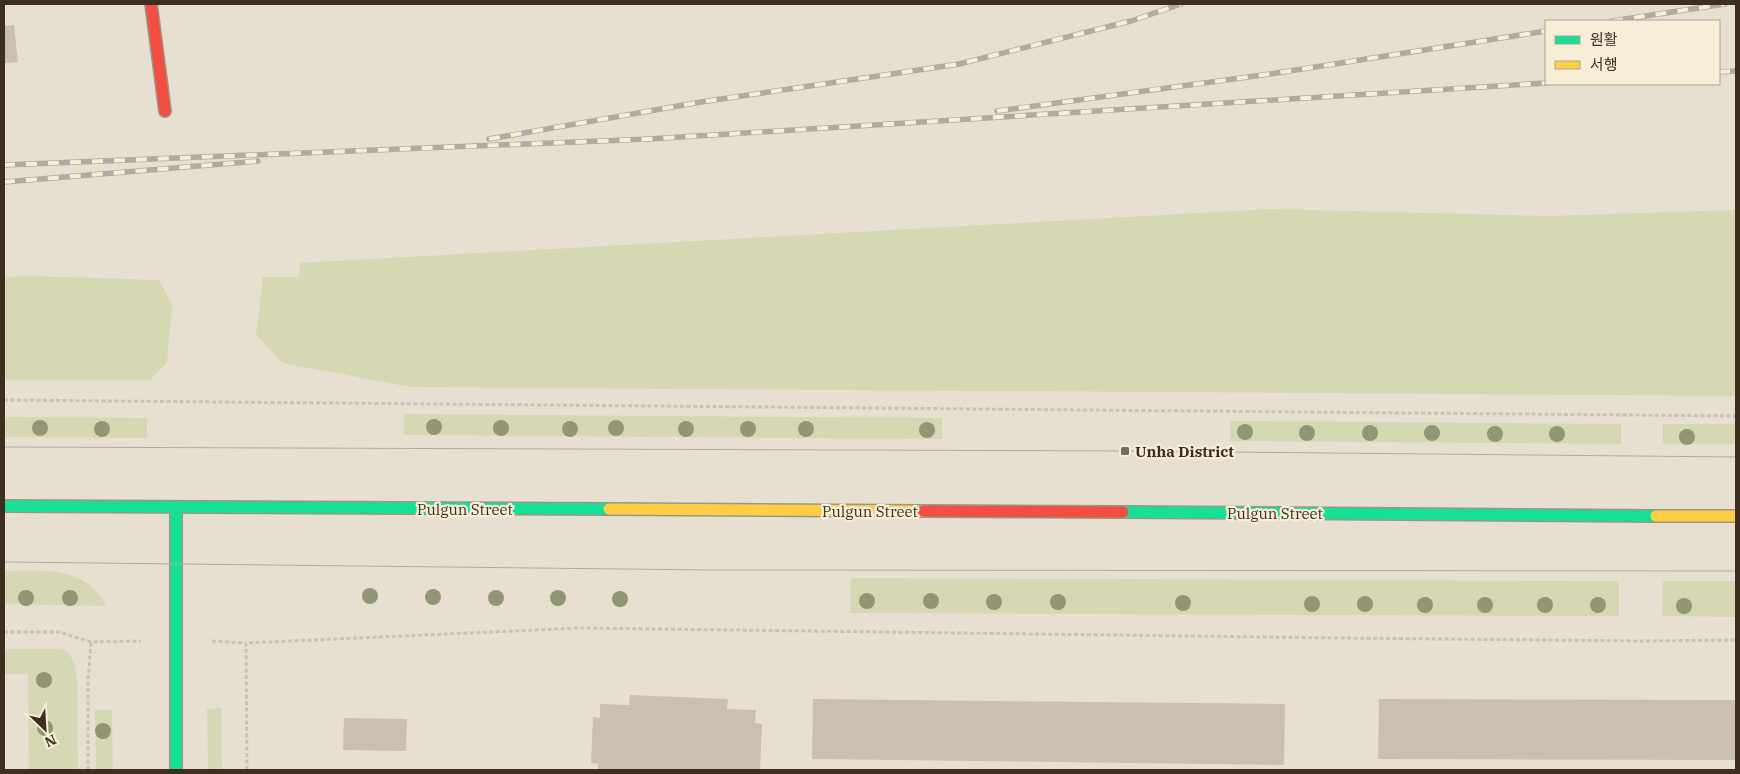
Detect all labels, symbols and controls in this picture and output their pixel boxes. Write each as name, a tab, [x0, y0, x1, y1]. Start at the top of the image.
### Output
legend	[1545, 20, 1720, 85]
text: 원활	[1590, 30, 1618, 49]
text: 서행	[1590, 55, 1618, 74]
place label: Unha District	[1135, 442, 1234, 461]
marker: Unha District	[1119, 445, 1131, 457]
street label: Pulgun Street	[417, 500, 513, 519]
street label: Pulgun Street	[822, 502, 918, 521]
street label: Pulgun Street	[1227, 504, 1323, 523]
north arrow	[20, 704, 70, 754]
text: N	[42, 730, 59, 751]

